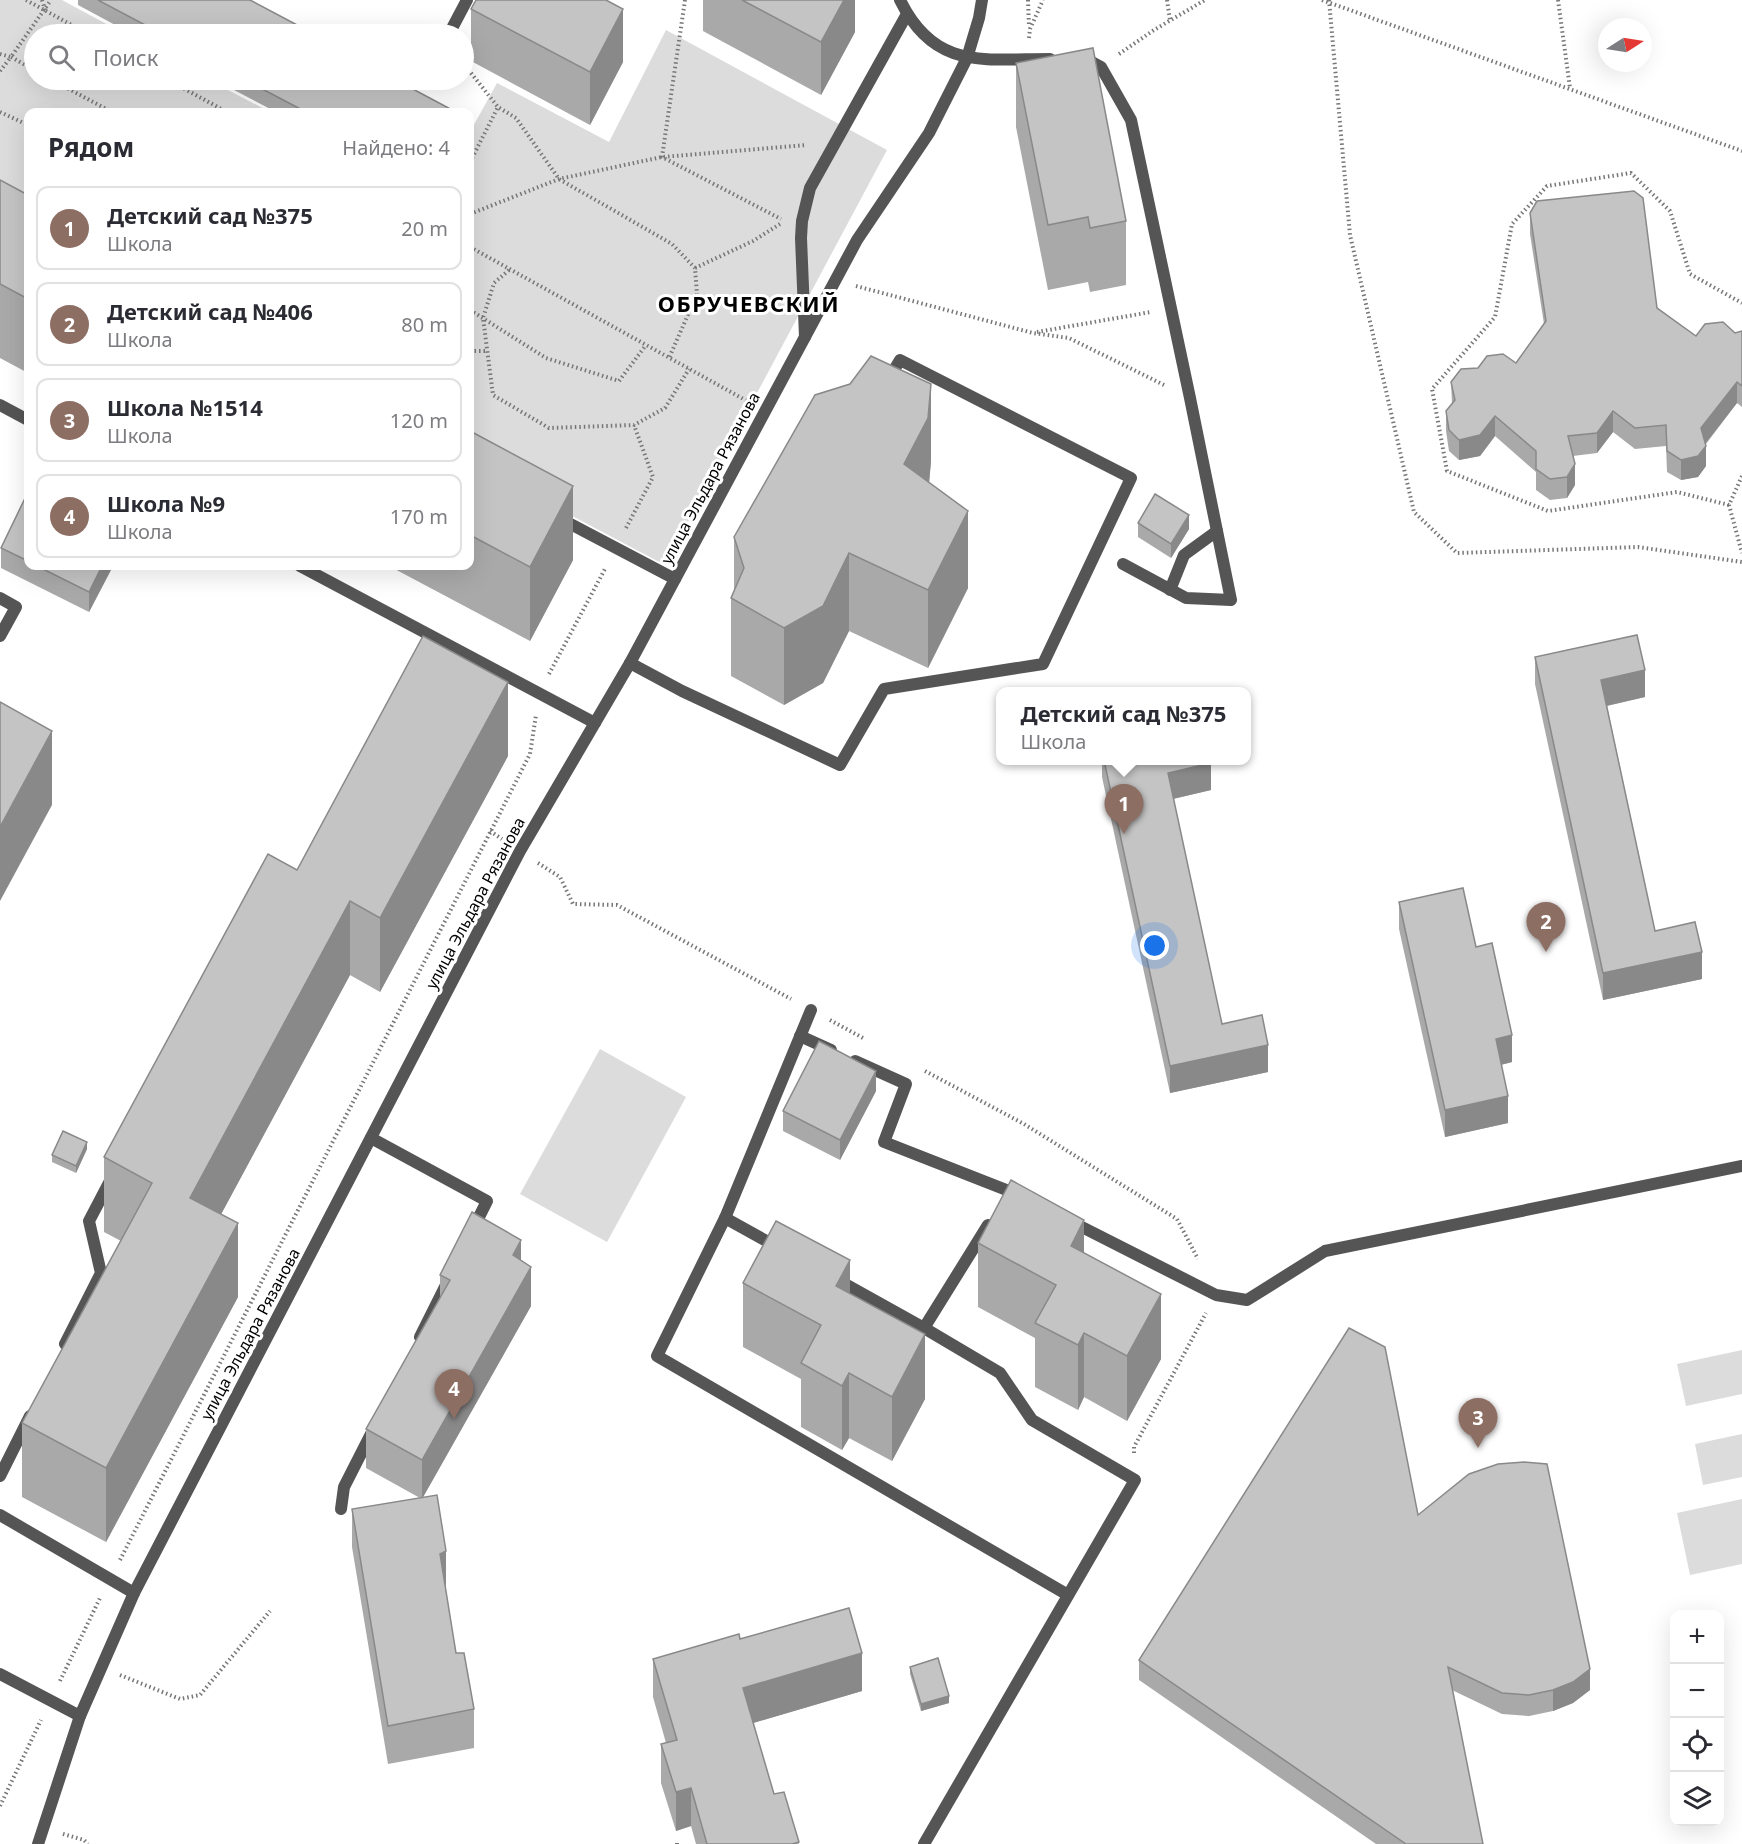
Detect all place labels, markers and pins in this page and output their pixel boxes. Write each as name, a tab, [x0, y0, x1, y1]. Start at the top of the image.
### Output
pin: 1	[1104, 784, 1144, 834]
pin: 2	[1526, 902, 1566, 952]
pin: 4	[434, 1370, 474, 1419]
pin: 3	[1458, 1398, 1498, 1448]

